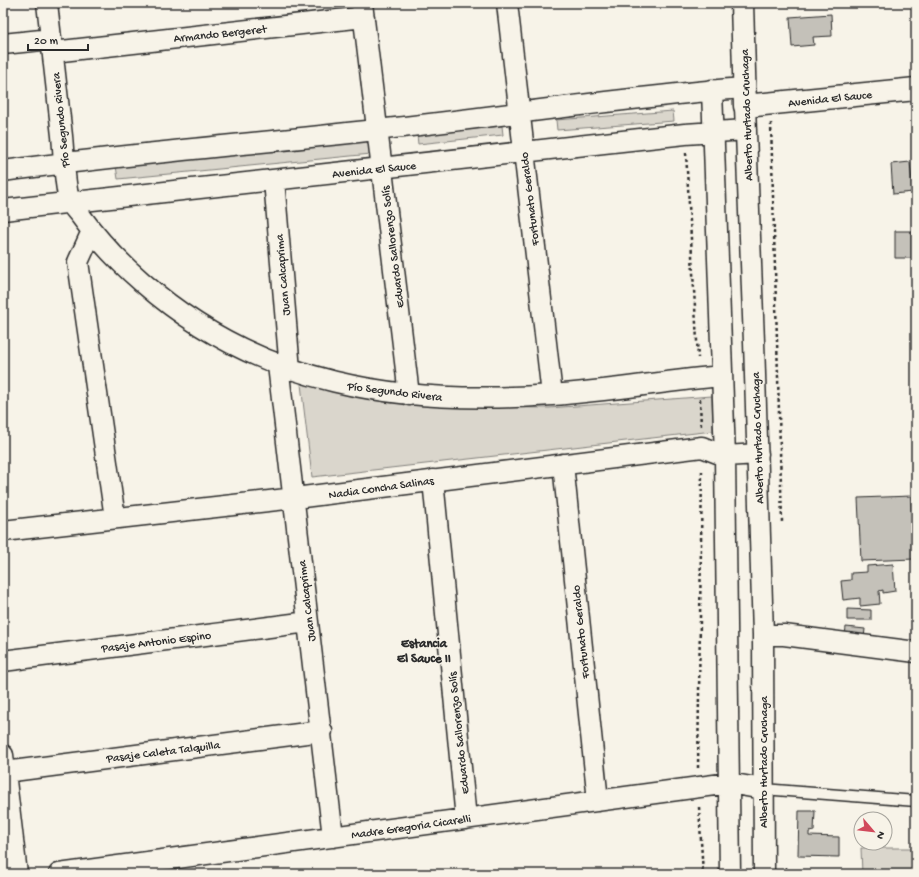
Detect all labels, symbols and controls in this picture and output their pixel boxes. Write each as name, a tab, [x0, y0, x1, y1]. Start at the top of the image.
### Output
street label: Armando Bergeret	[173, 23, 268, 47]
scale bar	[28, 26, 88, 52]
text: 20 m	[34, 35, 59, 49]
street label: Alberto Hurtado Cruchaga	[739, 48, 757, 181]
street label: Pío Segundo Rivera	[50, 71, 74, 169]
street label: Avenida El Sauce	[787, 89, 874, 111]
street label: Fortunato Geraldo	[518, 151, 544, 247]
street label: Avenida El Sauce	[331, 160, 418, 182]
street label: Eduardo Sallorenzo Solís	[379, 184, 408, 309]
street label: Juan Calcaprima	[273, 233, 295, 316]
street label: Alberto Hurtado Cruchaga	[750, 371, 768, 504]
street label: Pío Segundo Rivera	[345, 380, 443, 406]
street label: Nadia Concha Salinas	[328, 475, 435, 503]
street label: Juan Calcaprima	[296, 559, 320, 642]
street label: Fortunato Geraldo	[570, 584, 594, 680]
street label: Pasaje Antonio Espino	[100, 629, 212, 657]
district label: Estancia El Sauce II	[397, 637, 451, 667]
street label: Eduardo Sallorenzo Solís	[447, 670, 473, 795]
street label: Alberto Hurtado Cruchaga	[758, 696, 772, 828]
street label: Pasaje Caleta Talquilla	[105, 739, 221, 767]
north arrow	[853, 811, 893, 851]
street label: Madre Gregoria Cicarelli	[350, 813, 473, 843]
text: N	[873, 829, 887, 841]

